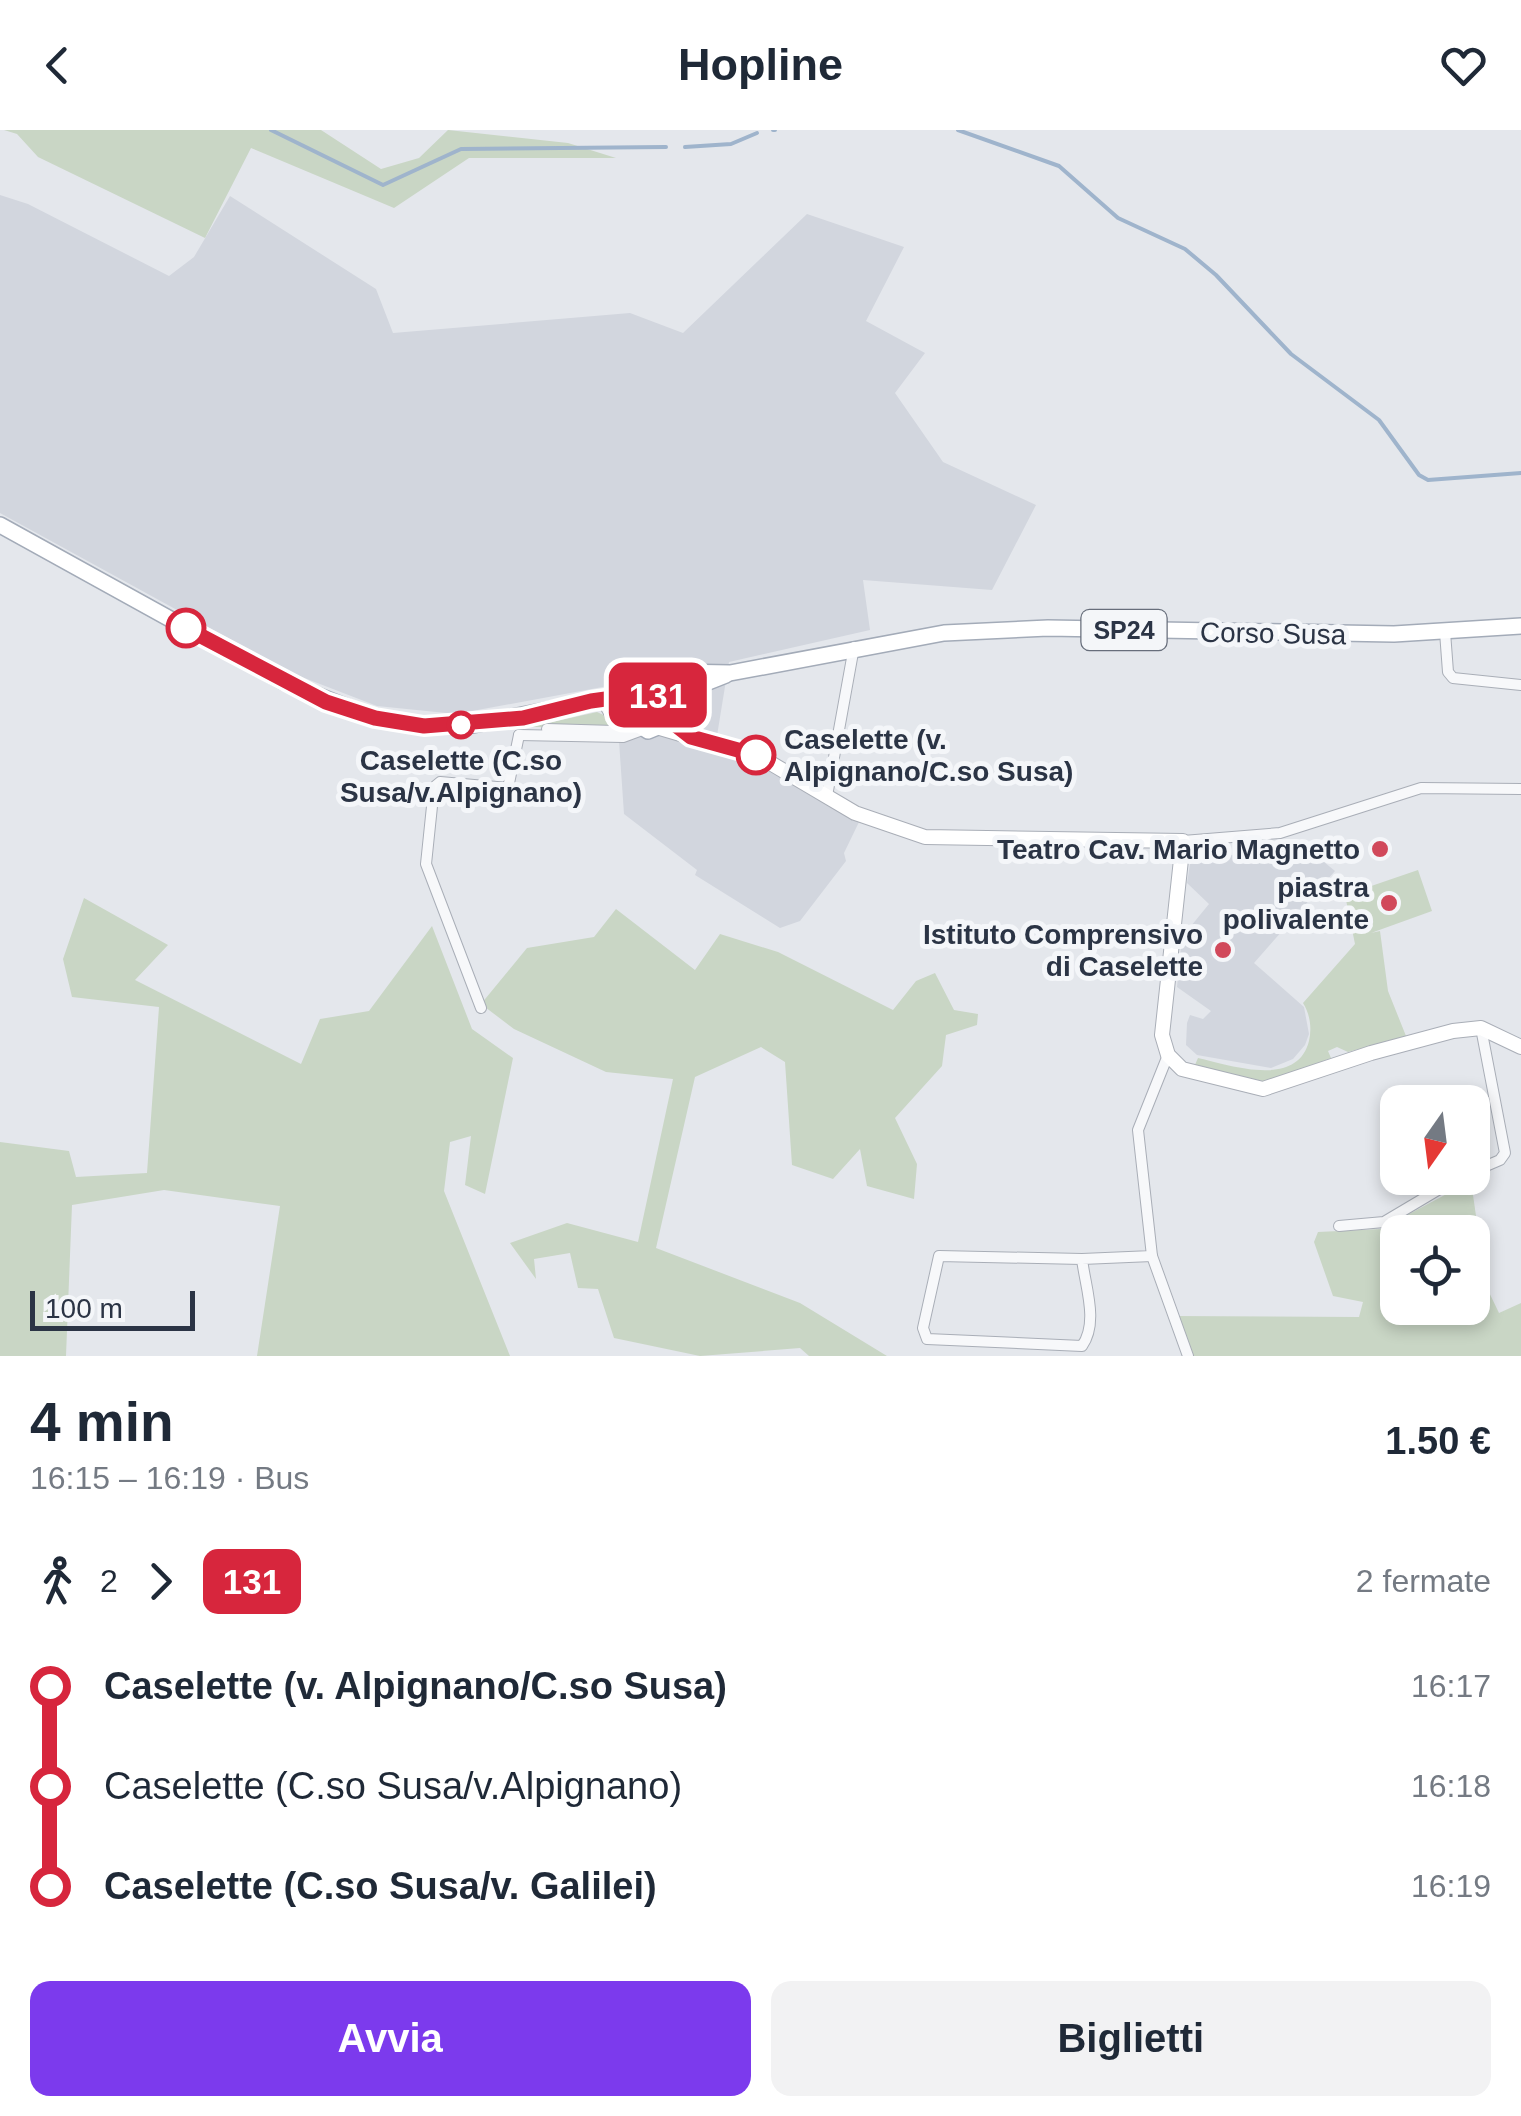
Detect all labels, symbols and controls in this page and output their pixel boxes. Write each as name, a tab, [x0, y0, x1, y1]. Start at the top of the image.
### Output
icon: back	[30, 38, 85, 93]
icon: heart	[1436, 38, 1491, 93]
text: Hopline	[678, 39, 843, 90]
unlabelled marker	[167, 609, 205, 647]
road number: SP24	[1082, 610, 1166, 650]
street label: Corso Susa	[1200, 617, 1347, 650]
line badge: 131	[600, 662, 716, 728]
text: 131	[629, 676, 687, 715]
marker: Caselette (C.so Susa/v.Alpignano)	[448, 712, 474, 738]
place label: Caselette (v. Alpignano/C.so Susa)	[784, 724, 1073, 787]
marker: Caselette (v. Alpignano/C.so Susa)	[737, 736, 775, 774]
place label: Caselette (C.so Susa/v.Alpignano)	[340, 745, 582, 808]
place label: Teatro Cav. Mario Magnetto	[997, 834, 1360, 865]
marker: Teatro Cav. Mario Magnetto	[1369, 838, 1391, 860]
place label: piastra polivalente	[1223, 872, 1369, 935]
marker: piastra polivalente	[1378, 892, 1400, 914]
place label: Istituto Comprensivo di Caselette	[923, 919, 1203, 982]
marker: Istituto Comprensivo di Caselette	[1212, 939, 1234, 961]
north arrow	[1380, 1085, 1490, 1195]
map controls	[1380, 1085, 1490, 1325]
button: locate	[1380, 1215, 1490, 1325]
scale bar	[30, 1286, 195, 1330]
text: 100 m	[45, 1293, 123, 1324]
text: 4 min	[30, 1391, 174, 1453]
text: 1.50 €	[1385, 1420, 1491, 1462]
text: 16:15 – 16:19 · Bus	[30, 1460, 309, 1496]
icon: walk	[30, 1554, 85, 1609]
icon: forward	[133, 1554, 188, 1609]
text: 131	[223, 1562, 281, 1601]
text: 2	[100, 1563, 118, 1599]
text: 2 fermate	[1356, 1563, 1491, 1599]
text: Caselette (v. Alpignano/C.so Susa)	[104, 1665, 727, 1707]
text: 16:17	[1411, 1668, 1491, 1704]
text: Caselette (C.so Susa/v.Alpignano)	[104, 1765, 682, 1807]
text: 16:18	[1411, 1768, 1491, 1804]
text: Caselette (C.so Susa/v. Galilei)	[104, 1865, 657, 1907]
text: 16:19	[1411, 1868, 1491, 1904]
button: Avvia	[30, 1981, 751, 2096]
button: Biglietti	[771, 1981, 1491, 2096]

